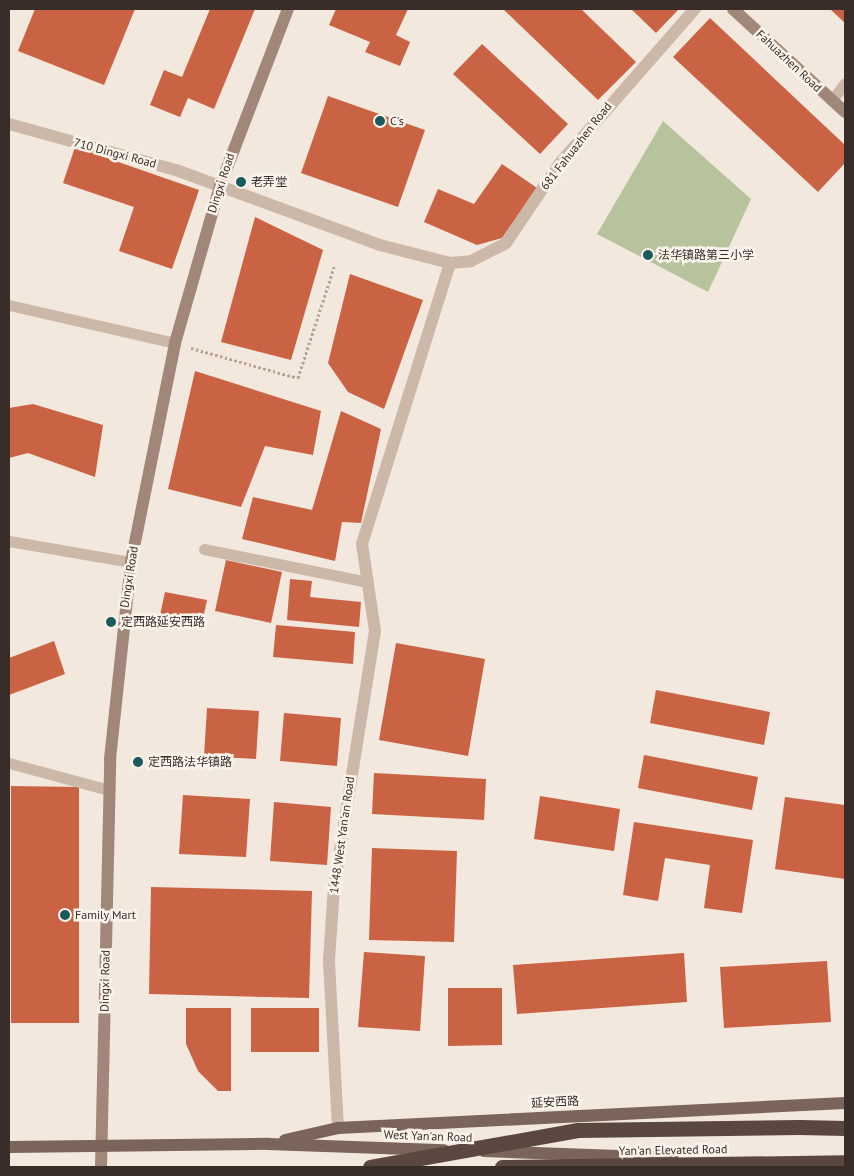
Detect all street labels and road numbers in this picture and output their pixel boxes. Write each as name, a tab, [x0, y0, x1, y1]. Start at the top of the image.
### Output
street label: Fahuazhen Road	[753, 27, 825, 95]
street label: 681 Fahuazhen Road	[537, 99, 615, 193]
street label: 710 Dingxi Road	[72, 135, 158, 171]
street label: Dingxi Road	[205, 151, 237, 215]
street label: Dingxi Road	[117, 545, 141, 609]
street label: 1448 West Yan'an Road	[327, 775, 357, 895]
street label: Dingxi Road	[97, 950, 113, 1012]
street label: 延安西路	[531, 1094, 579, 1110]
street label: West Yan'an Road	[383, 1127, 473, 1145]
street label: Yan'an Elevated Road	[619, 1142, 727, 1158]

